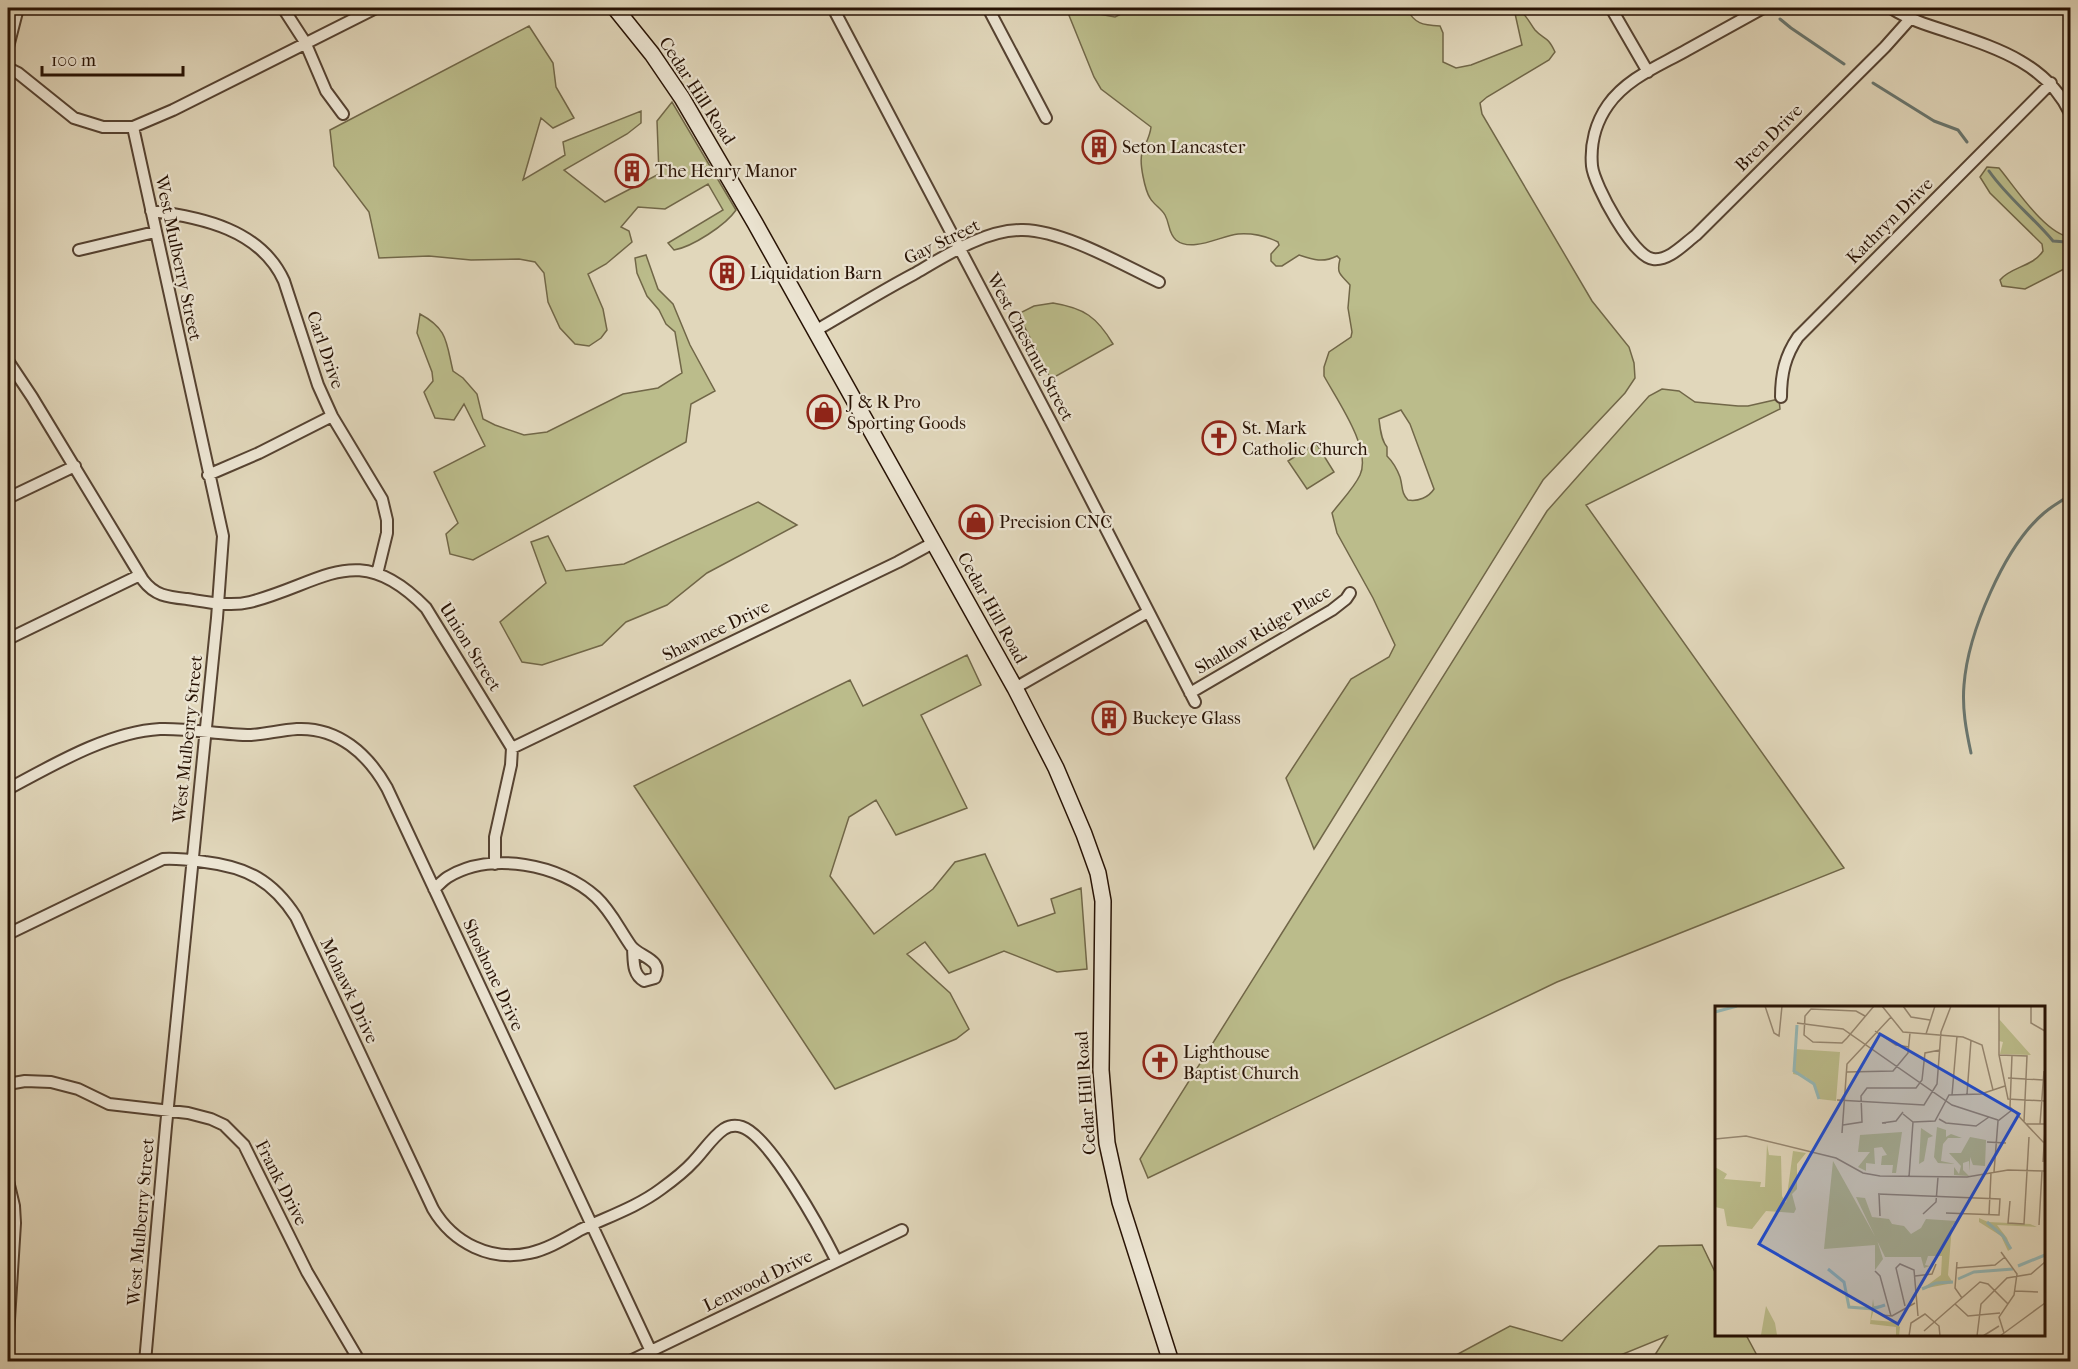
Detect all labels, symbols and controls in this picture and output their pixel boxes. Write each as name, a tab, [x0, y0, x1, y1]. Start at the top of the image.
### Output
street label: Cedar Hill Road	[654, 33, 740, 149]
scale bar	[42, 39, 183, 77]
text: 100 m	[51, 50, 96, 71]
street label: Bren Drive	[1731, 100, 1807, 176]
building icon: Seton Lancaster	[1081, 129, 1117, 165]
place label: Seton Lancaster	[1122, 137, 1246, 158]
building icon: The Henry Manor	[614, 153, 650, 189]
place label: The Henry Manor	[655, 161, 797, 182]
street label: West Mulberry Street	[150, 173, 206, 343]
street label: Kathryn Drive	[1842, 173, 1938, 269]
street label: Gay Street	[901, 214, 984, 269]
building icon: Liquidation Barn	[709, 255, 745, 291]
place label: Liquidation Barn	[750, 263, 882, 284]
street label: West Chestnut Street	[982, 269, 1078, 425]
street label: Carl Drive	[302, 308, 348, 392]
place label: J & R Pro Sporting Goods	[845, 392, 966, 434]
shop icon: J & R Pro Sporting Goods	[806, 394, 842, 430]
place label: St. Mark Catholic Church	[1242, 418, 1368, 460]
church icon: St. Mark Catholic Church	[1201, 420, 1237, 456]
shop icon: Precision CNC	[958, 504, 994, 540]
place label: Precision CNC	[999, 512, 1112, 533]
street label: Cedar Hill Road	[953, 549, 1031, 668]
street label: Shallow Ridge Place	[1191, 581, 1335, 679]
street label: Shawnee Drive	[659, 596, 773, 666]
street label: Union Street	[434, 599, 506, 696]
street label: West Mulberry Street	[169, 654, 207, 825]
building icon: Buckeye Glass	[1091, 700, 1127, 736]
place label: Buckeye Glass	[1132, 708, 1241, 729]
street label: Shoshone Drive	[458, 916, 528, 1034]
street label: Mohawk Drive	[315, 935, 383, 1047]
inset map	[1715, 1006, 2045, 1336]
street label: Cedar Hill Road	[1071, 1030, 1101, 1156]
place label: Lighthouse Baptist Church	[1183, 1042, 1299, 1084]
church icon: Lighthouse Baptist Church	[1142, 1044, 1178, 1080]
street label: West Mulberry Street	[123, 1137, 159, 1308]
street label: Frank Drive	[250, 1137, 312, 1229]
street label: Lenwood Drive	[700, 1245, 816, 1316]

